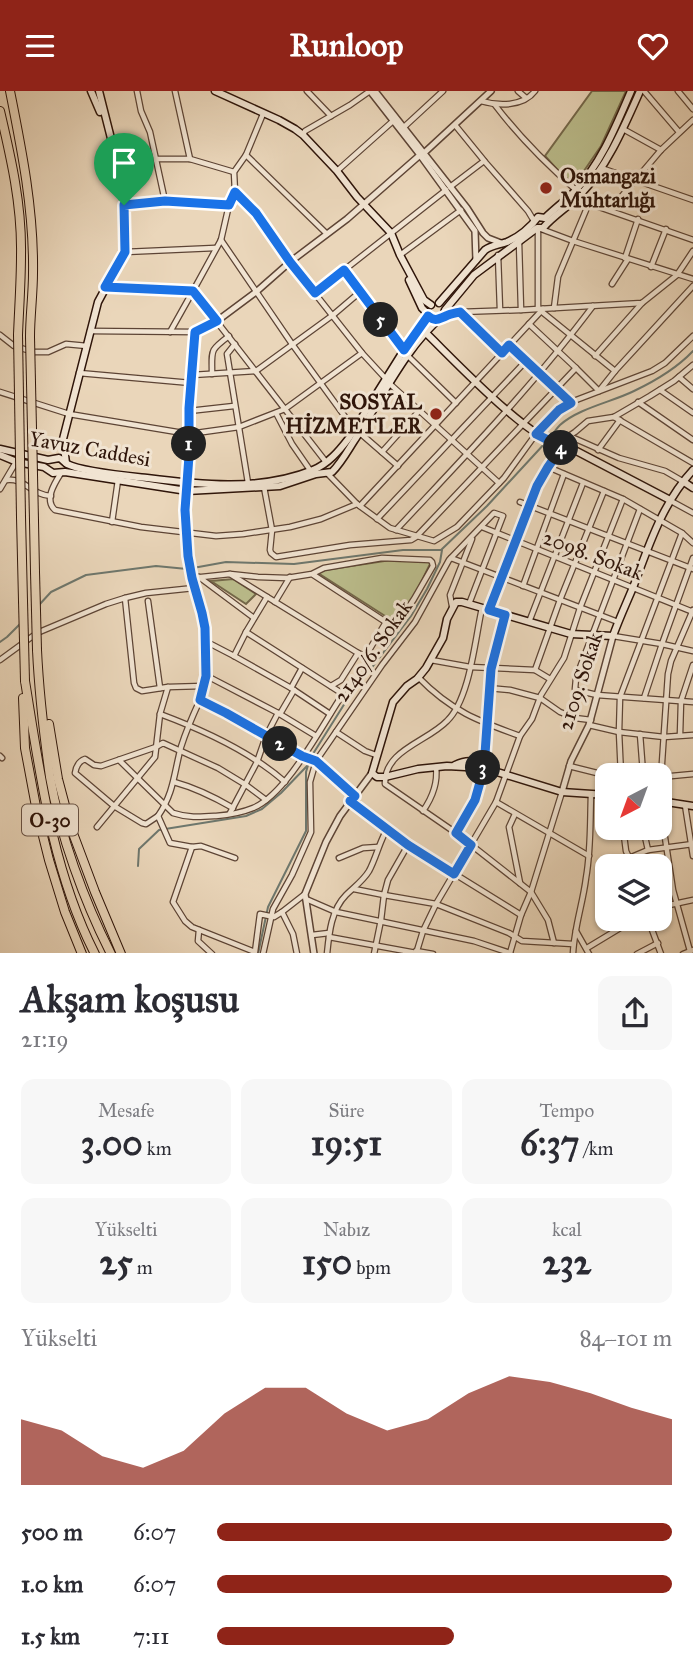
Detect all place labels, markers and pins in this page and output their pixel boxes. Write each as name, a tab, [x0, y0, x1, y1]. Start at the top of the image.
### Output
pin	[94, 133, 154, 205]
place label: Osmangazi Muhtarlığı	[560, 163, 656, 213]
marker: Osmangazi Muhtarlığı	[538, 180, 554, 196]
pin: 5	[364, 303, 398, 337]
place label: SOSYAL HİZMETLER	[285, 389, 423, 439]
marker: SOSYAL HİZMETLER	[428, 406, 444, 422]
pin: 1	[172, 427, 206, 461]
pin: 4	[544, 431, 578, 465]
pin: 2	[262, 727, 298, 761]
pin: 3	[466, 751, 500, 785]

